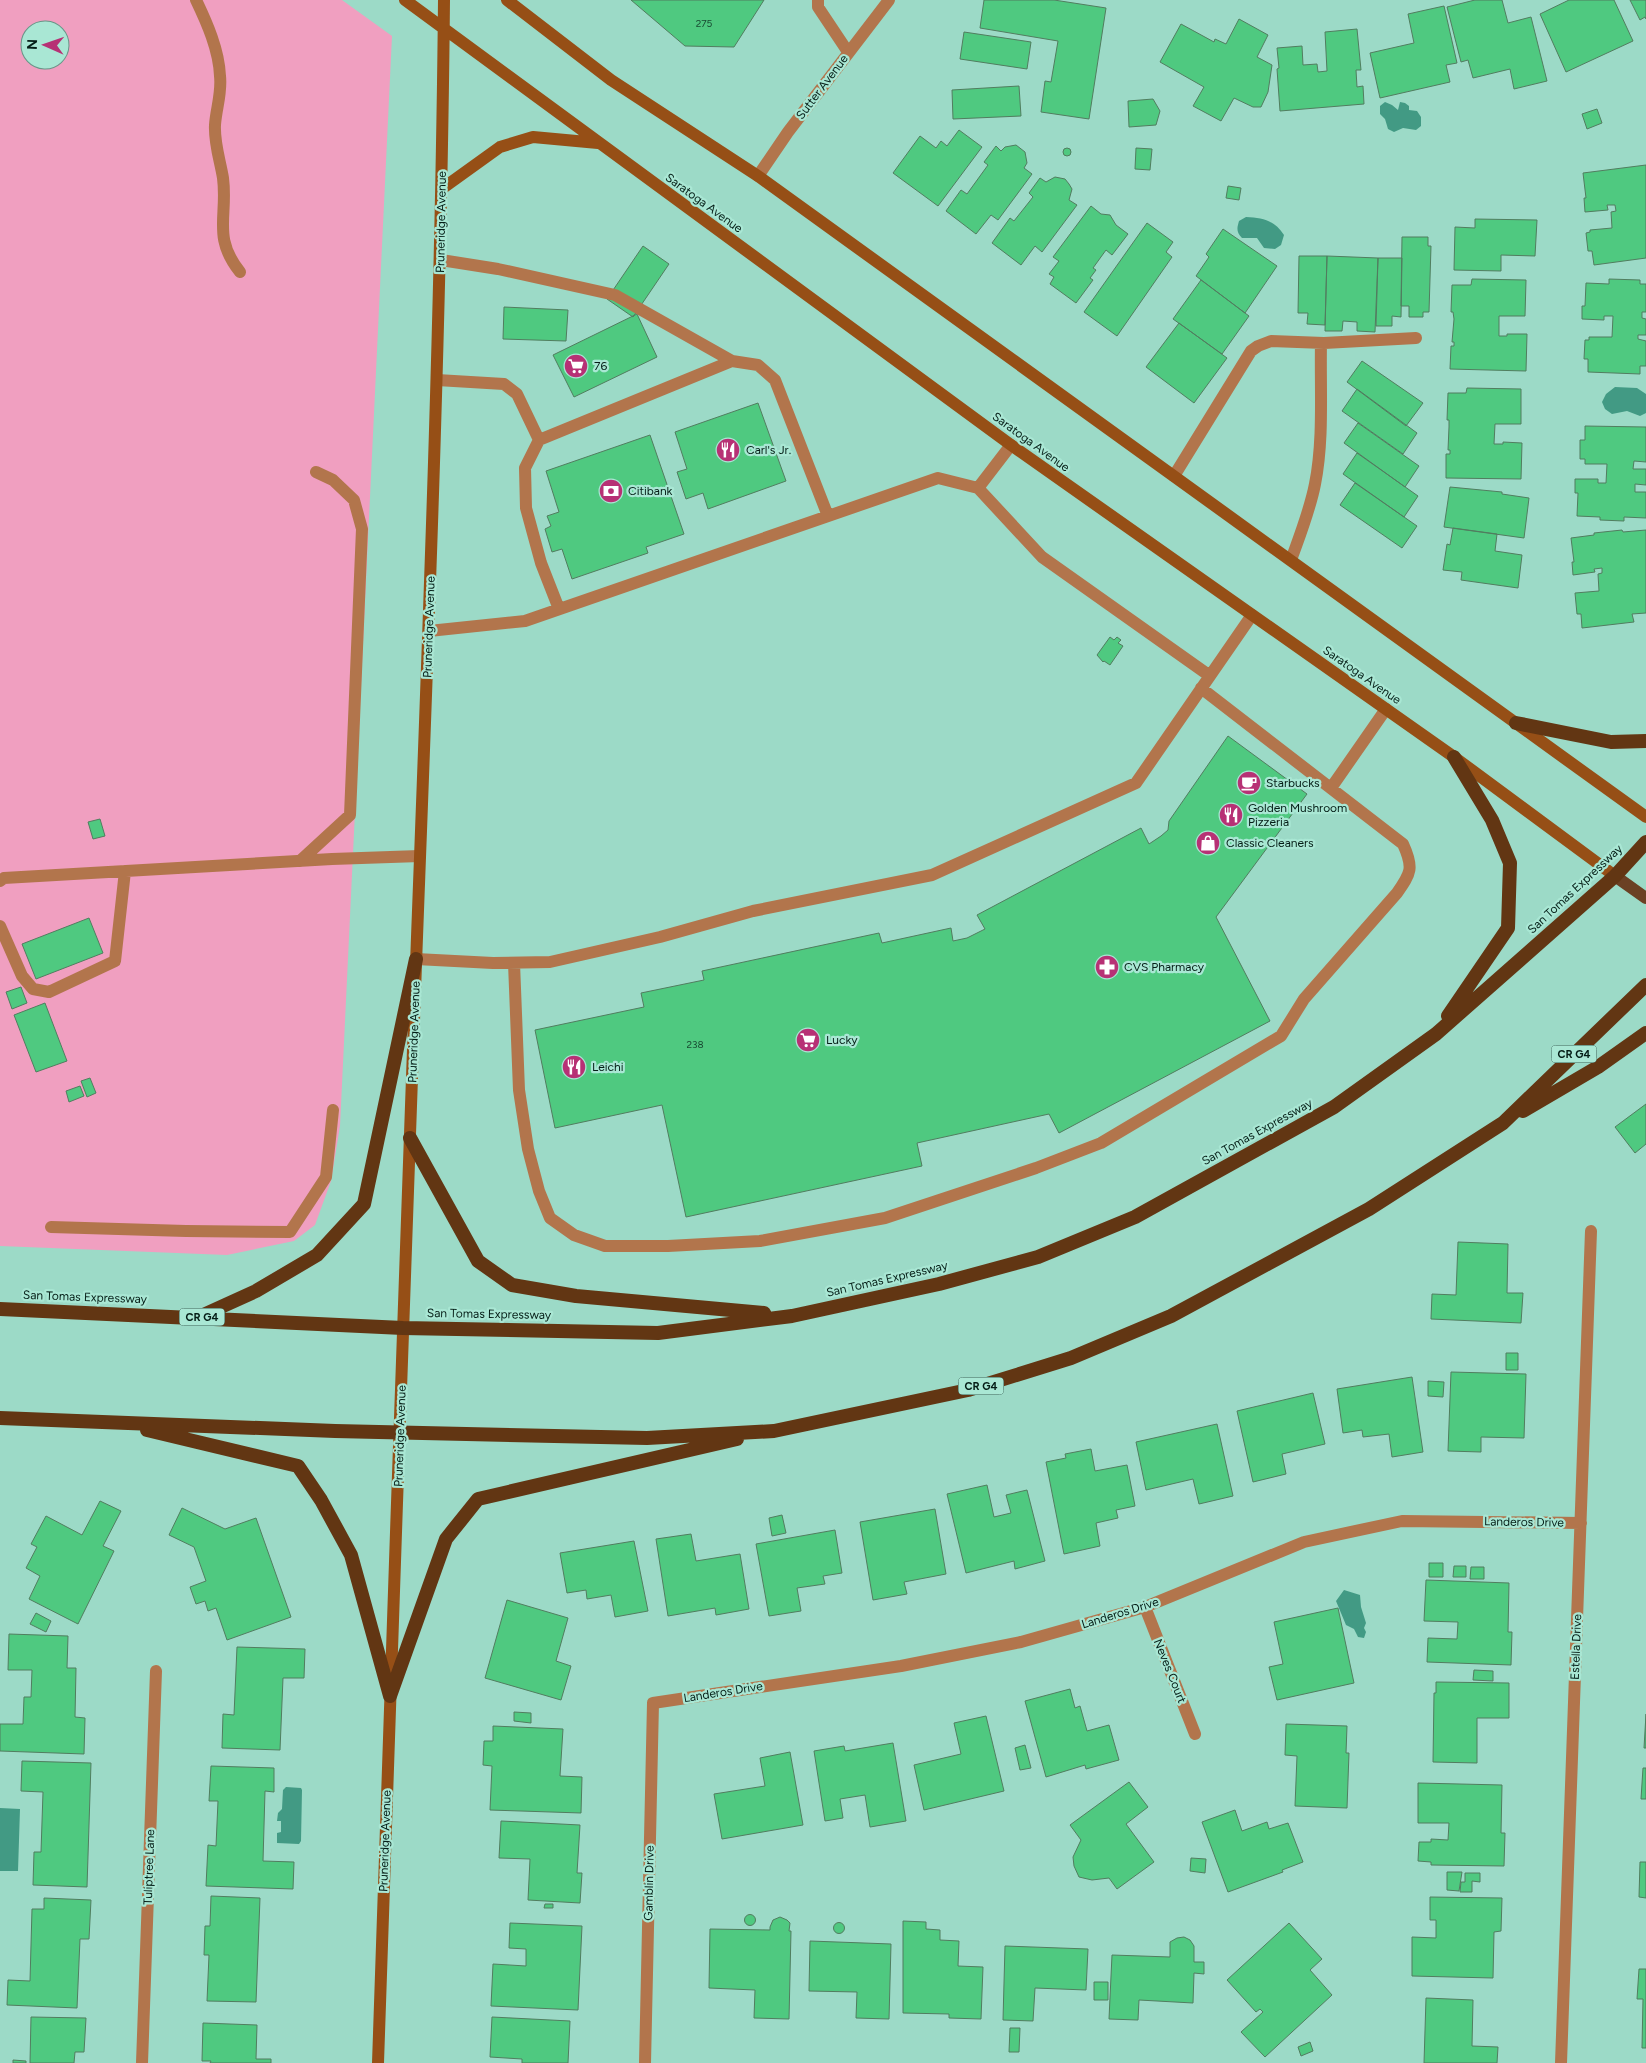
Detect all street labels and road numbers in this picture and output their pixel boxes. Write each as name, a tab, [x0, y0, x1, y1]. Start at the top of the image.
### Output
street label: Sutter Avenue	[793, 52, 851, 122]
street label: Pruneridge Avenue	[433, 170, 449, 273]
street label: Saratoga Avenue	[663, 170, 746, 236]
street label: Saratoga Avenue	[990, 409, 1073, 475]
street label: Pruneridge Avenue	[420, 575, 438, 678]
street label: Saratoga Avenue	[1320, 643, 1404, 707]
street label: San Tomas Expressway	[1525, 841, 1626, 936]
street label: Pruneridge Avenue	[405, 980, 423, 1083]
road number: CR G4	[1552, 1046, 1596, 1062]
street label: San Tomas Expressway	[1199, 1095, 1315, 1168]
street label: San Tomas Expressway	[825, 1258, 950, 1300]
street label: San Tomas Expressway	[23, 1288, 148, 1306]
street label: San Tomas Expressway	[427, 1306, 552, 1322]
road number: CR G4	[180, 1308, 224, 1325]
road number: CR G4	[958, 1378, 1004, 1394]
street label: Pruneridge Avenue	[391, 1384, 409, 1487]
street label: Landeros Drive	[1484, 1514, 1565, 1530]
street label: Landeros Drive	[1080, 1594, 1161, 1631]
street label: Estella Drive	[1568, 1613, 1584, 1680]
street label: Neves Court	[1151, 1637, 1189, 1705]
street label: Landeros Drive	[682, 1679, 764, 1705]
street label: Pruneridge Avenue	[376, 1789, 394, 1892]
street label: Tuliptree Lane	[141, 1829, 157, 1905]
street label: Gamblin Drive	[641, 1845, 657, 1921]

